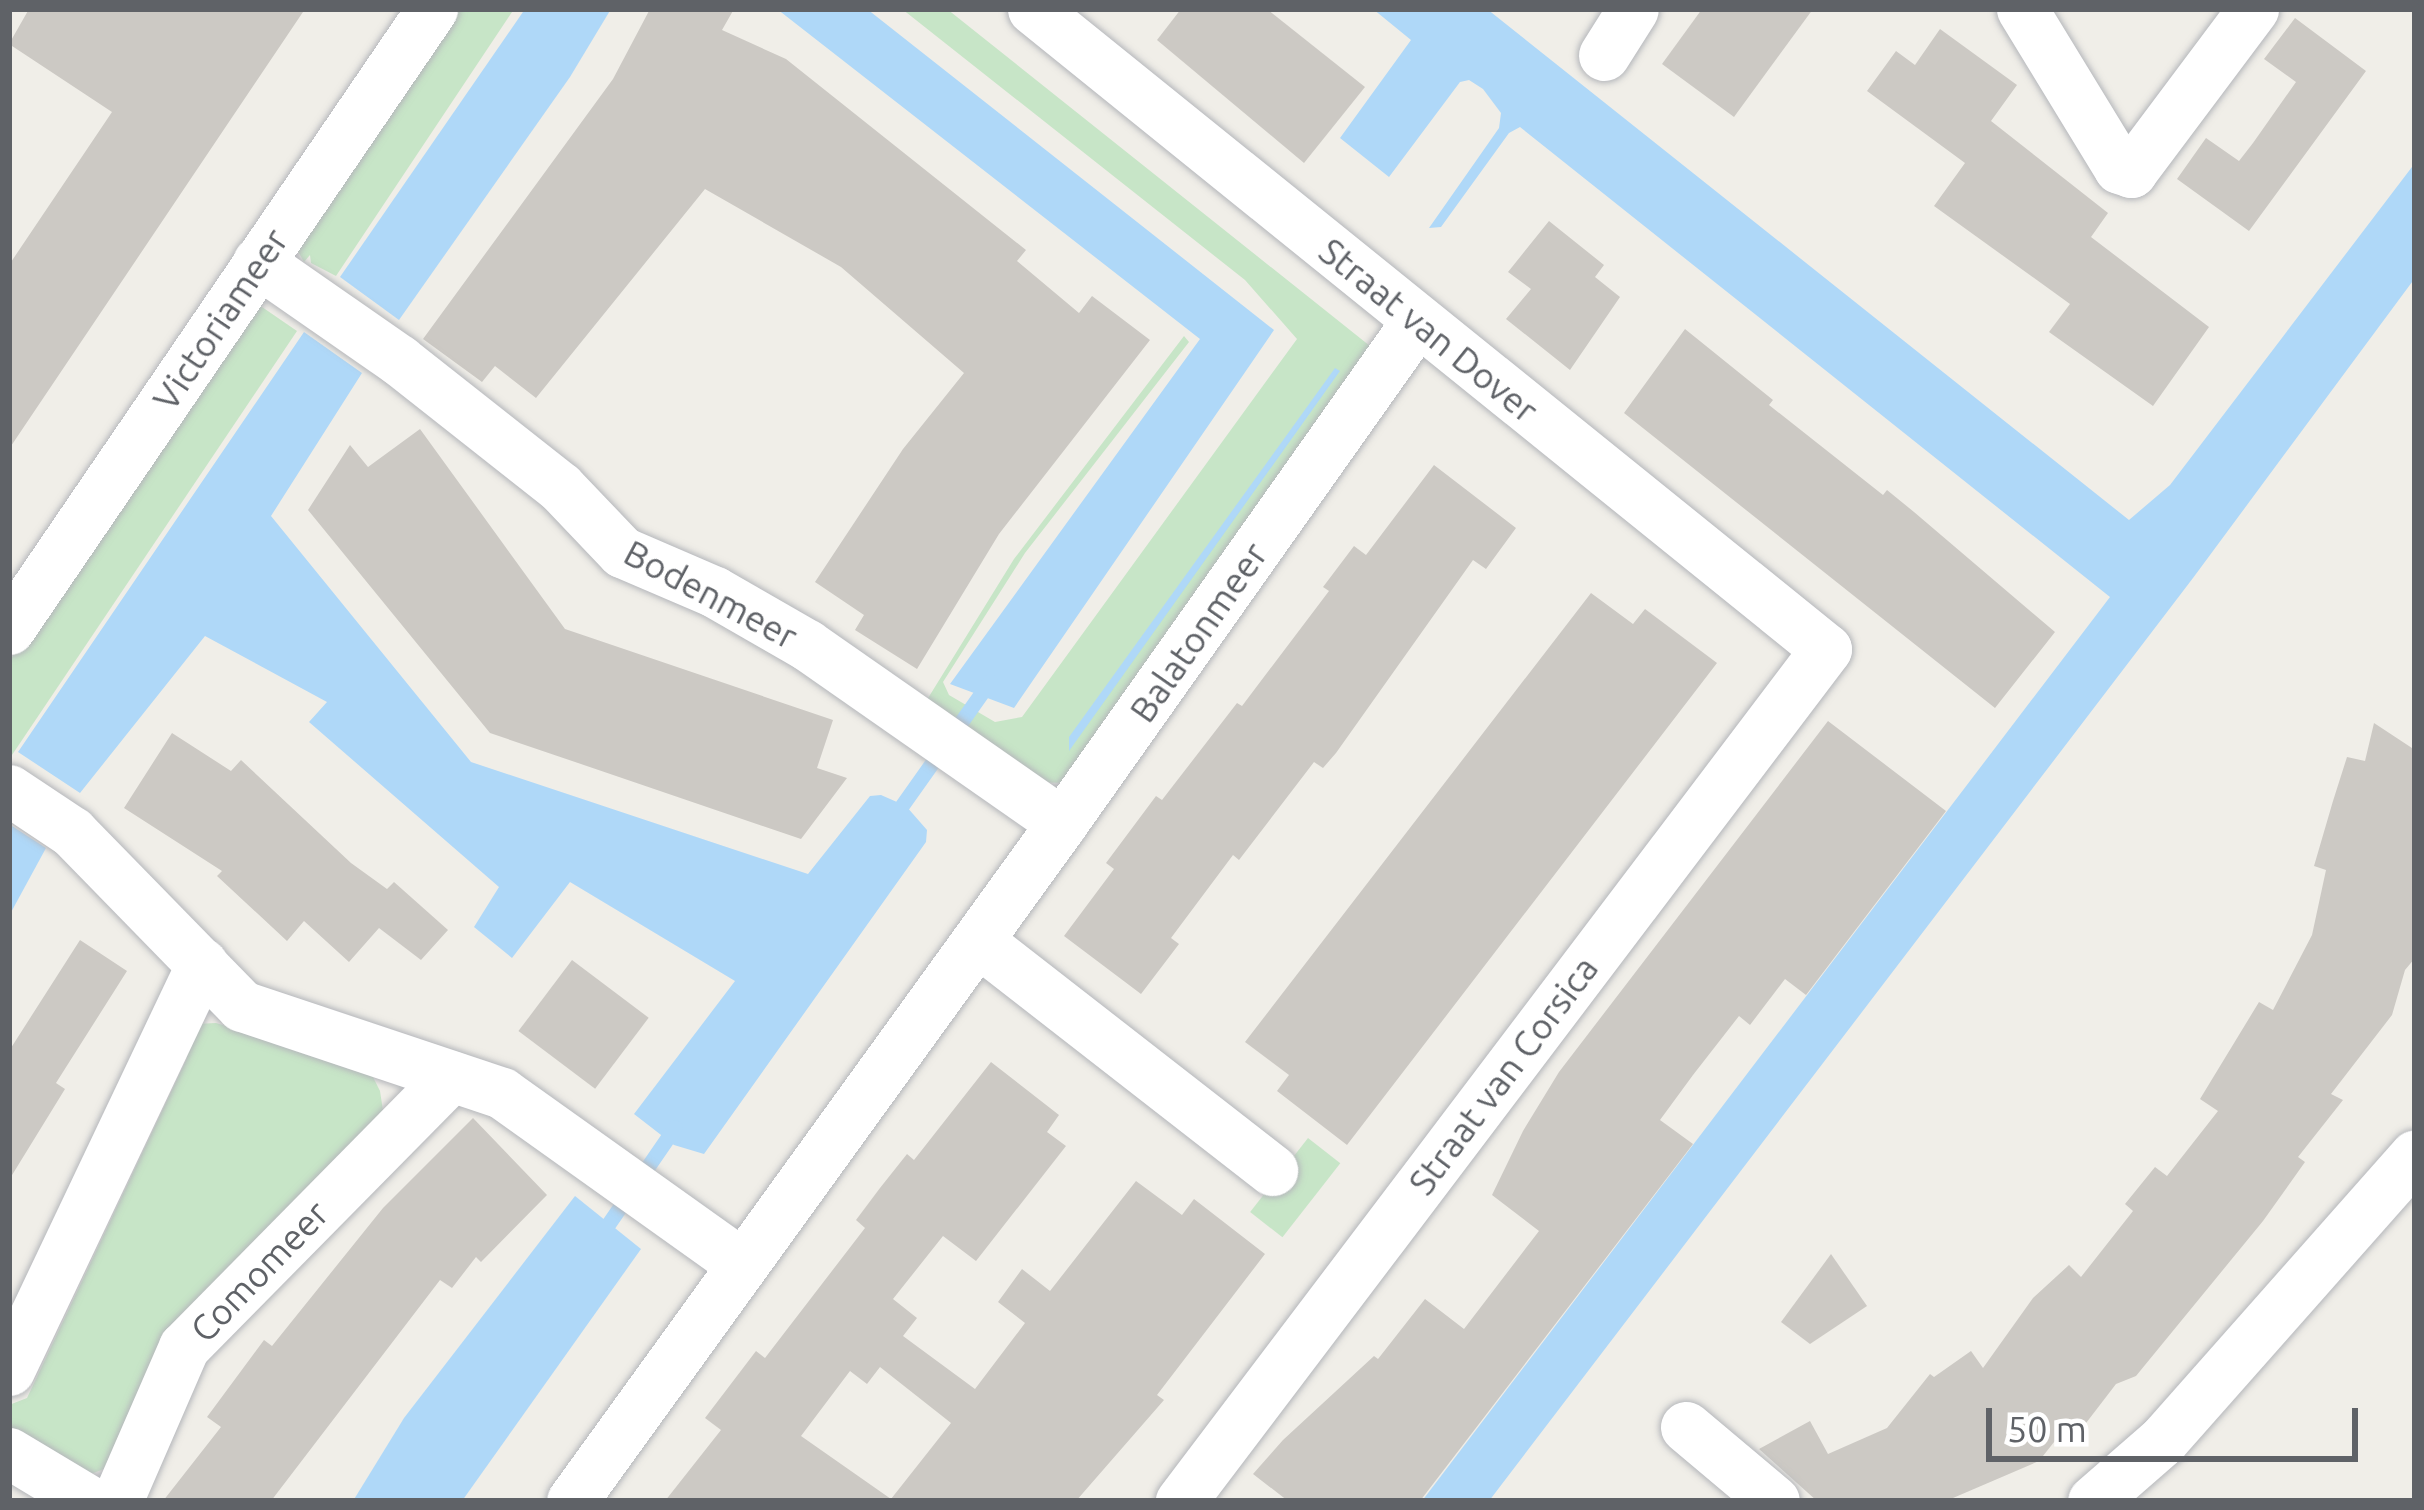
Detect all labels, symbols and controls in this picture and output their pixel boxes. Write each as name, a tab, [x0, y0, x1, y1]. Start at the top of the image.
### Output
street label: Victoriameer	[143, 220, 297, 418]
street label: Straat van Dover	[1311, 229, 1547, 431]
street label: Bodenmeer	[617, 530, 805, 658]
street label: Balatonmeer	[1120, 534, 1276, 730]
street label: Straat van Corsica	[1399, 947, 1607, 1203]
street label: Comomeer	[181, 1191, 337, 1351]
scale bar	[1992, 1384, 2364, 1458]
text: 50 m	[2007, 1408, 2087, 1449]

